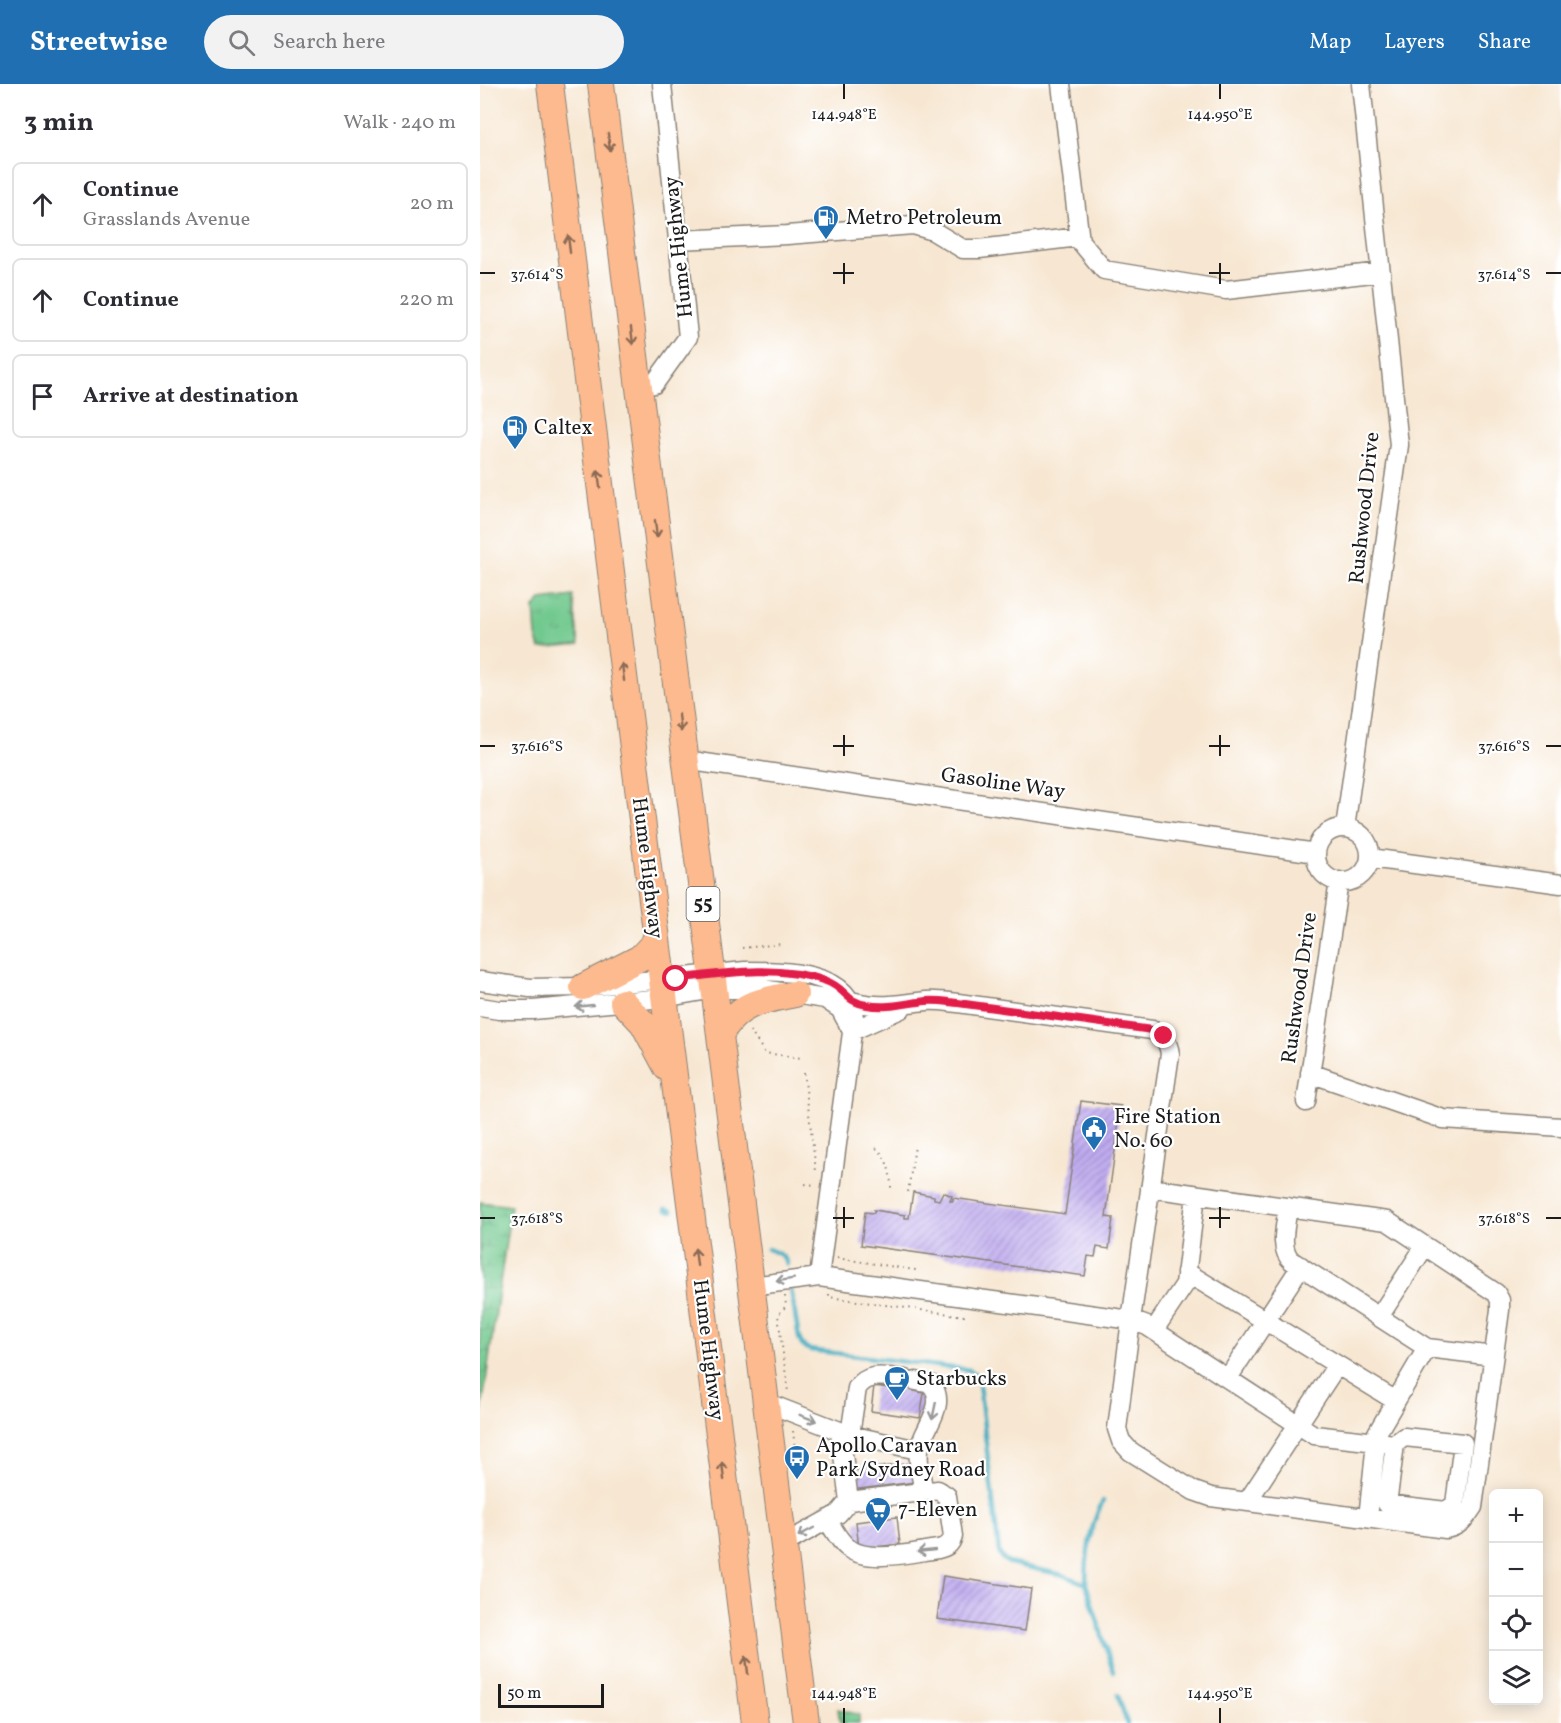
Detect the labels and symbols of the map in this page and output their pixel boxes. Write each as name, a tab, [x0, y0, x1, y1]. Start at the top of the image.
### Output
text: 144.948°E	[811, 105, 877, 126]
text: 144.950°E	[1187, 105, 1253, 126]
one-way arrow	[603, 132, 614, 151]
street label: Hume Highway	[657, 174, 701, 319]
fuel station icon: Metro Petroleum	[811, 203, 841, 241]
place label: Metro Petroleum	[846, 204, 1002, 233]
one-way arrow	[564, 234, 575, 254]
text: 37.614°S	[511, 265, 563, 286]
text: 37.614°S	[1478, 265, 1530, 286]
one-way arrow	[627, 325, 638, 345]
fuel station icon: Caltex	[500, 413, 530, 451]
place label: Caltex	[534, 414, 593, 443]
street label: Rushwood Drive	[1343, 431, 1387, 585]
one-way arrow	[593, 469, 604, 489]
one-way arrow	[651, 519, 662, 539]
one-way arrow	[617, 663, 628, 683]
one-way arrow	[675, 712, 686, 732]
text: 37.616°S	[511, 737, 563, 758]
text: 37.616°S	[1478, 737, 1530, 758]
street label: Gasoline Way	[939, 761, 1068, 807]
street label: Hume Highway	[624, 796, 670, 941]
road number: 55	[686, 887, 720, 921]
street label: Rushwood Drive	[1275, 910, 1325, 1066]
route start	[662, 965, 688, 991]
one-way arrow	[575, 1001, 595, 1012]
route end	[1150, 1022, 1176, 1048]
place label: Fire Station No. 60	[1114, 1103, 1221, 1156]
public building icon: Fire Station No. 60	[1079, 1114, 1109, 1152]
text: 37.618°S	[511, 1209, 563, 1230]
text: 37.618°S	[1478, 1209, 1530, 1230]
one-way arrow	[690, 1248, 701, 1268]
one-way arrow	[775, 1275, 795, 1286]
street label: Hume Highway	[685, 1278, 731, 1423]
cafe icon: Starbucks	[882, 1364, 912, 1402]
place label: Starbucks	[916, 1365, 1007, 1394]
one-way arrow	[928, 1400, 939, 1420]
one-way arrow	[798, 1414, 817, 1425]
place label: Apollo Caravan Park/Sydney Road	[816, 1432, 986, 1485]
bus stop icon: Apollo Caravan Park/Sydney Road	[782, 1443, 812, 1481]
one-way arrow	[717, 1462, 728, 1482]
supermarket icon: 7-Eleven	[863, 1495, 893, 1533]
place label: 7-Eleven	[898, 1496, 978, 1525]
one-way arrow	[797, 1527, 815, 1539]
one-way arrow	[916, 1546, 936, 1557]
one-way arrow	[742, 1656, 753, 1675]
scale bar	[498, 1681, 604, 1708]
text: 144.948°E	[811, 1684, 877, 1705]
text: 144.950°E	[1187, 1684, 1253, 1705]

